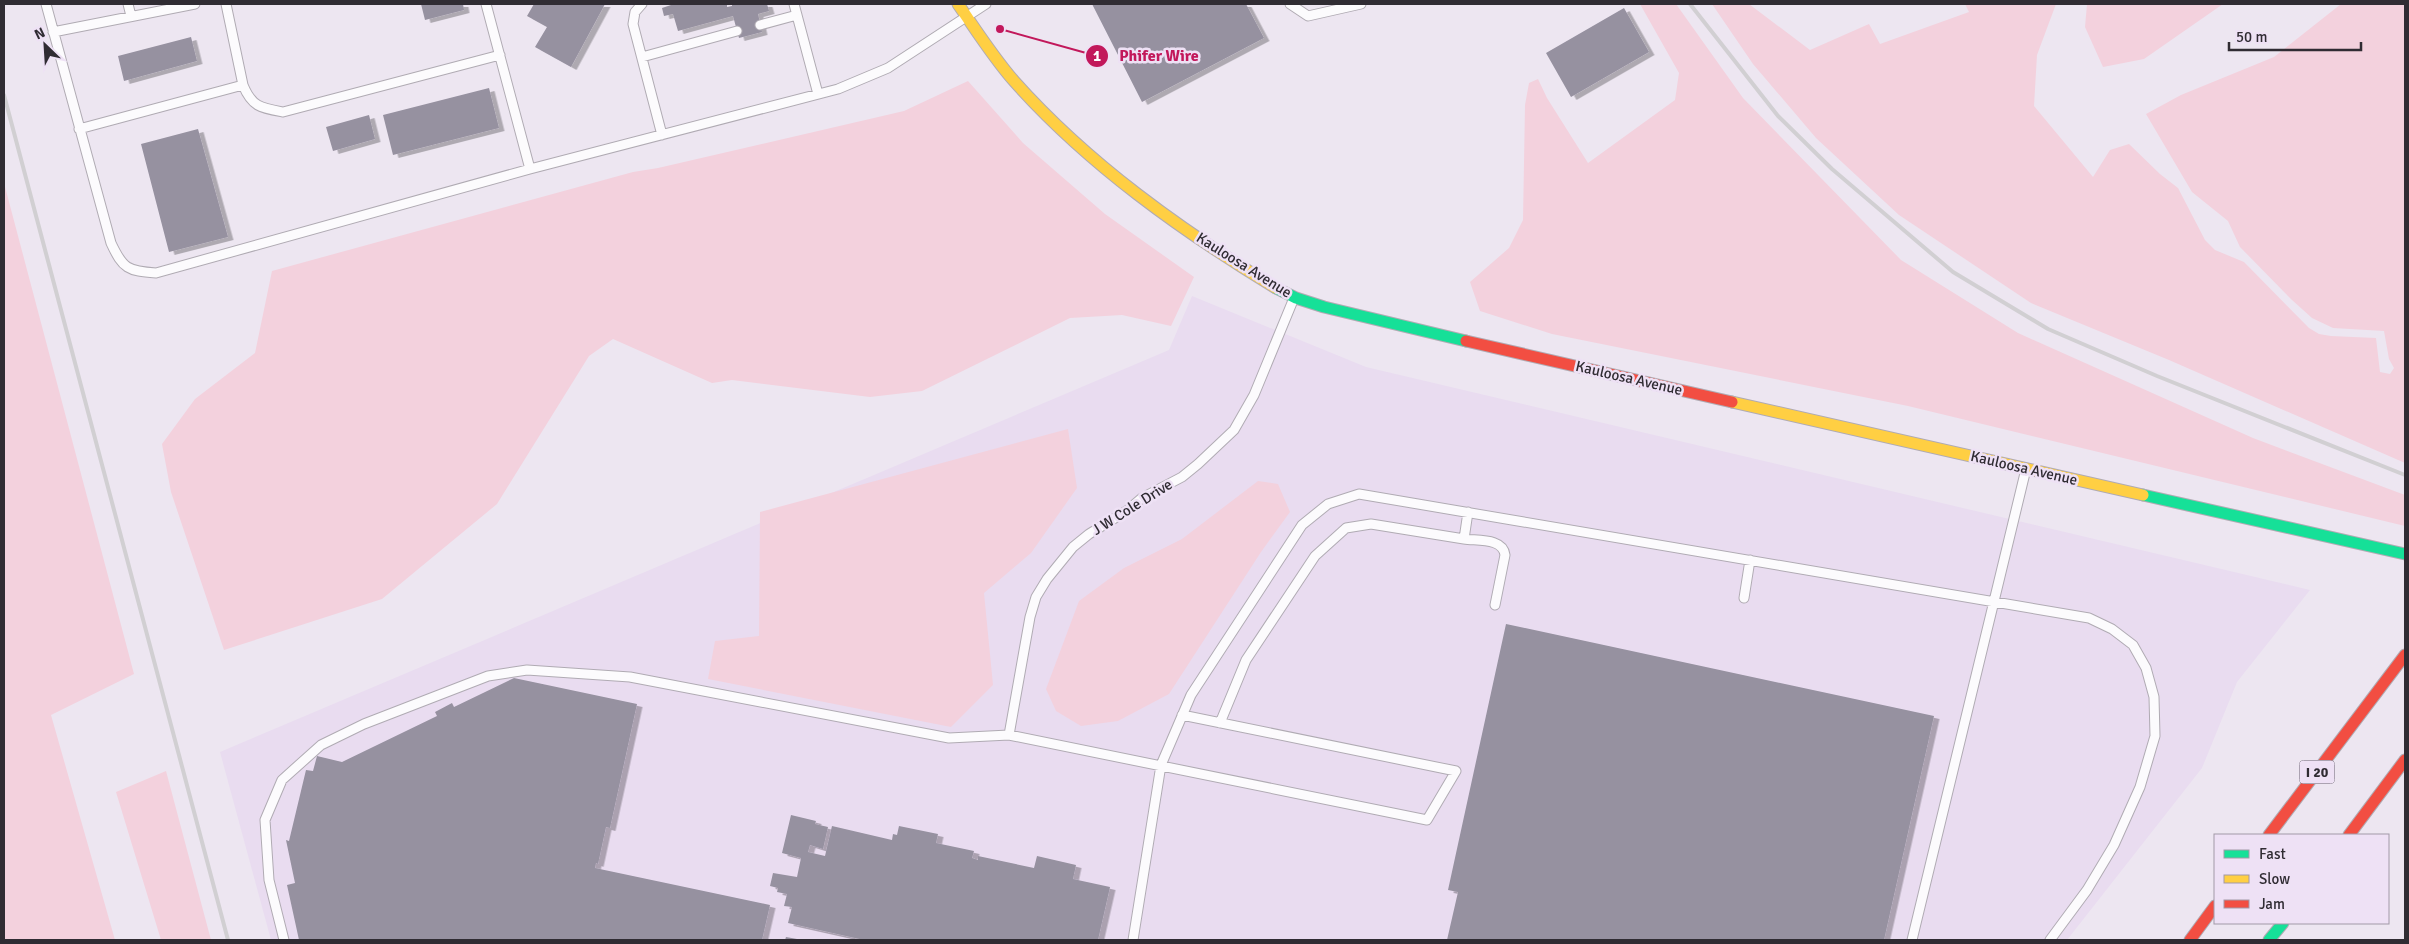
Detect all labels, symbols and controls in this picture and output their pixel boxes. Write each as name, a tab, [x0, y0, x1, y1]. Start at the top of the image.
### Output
north arrow	[20, 20, 70, 70]
scale bar	[2229, 20, 2362, 52]
text: N	[32, 24, 48, 43]
text: 50 m	[2236, 28, 2267, 46]
callout: Phifer Wire	[1084, 40, 1209, 71]
text: Phifer Wire	[1119, 46, 1199, 66]
text: 1	[1093, 47, 1101, 65]
street label: Kauloosa Avenue	[1193, 228, 1295, 302]
street label: Kauloosa Avenue	[1574, 357, 1684, 399]
street label: Kauloosa Avenue	[1969, 447, 2079, 489]
street label: J W Cole Drive	[1088, 475, 1176, 539]
road number: I 20	[2300, 760, 2334, 784]
legend	[2214, 834, 2389, 924]
text: Fast	[2259, 845, 2286, 863]
text: Slow	[2259, 870, 2290, 888]
text: Jam	[2259, 895, 2285, 913]

